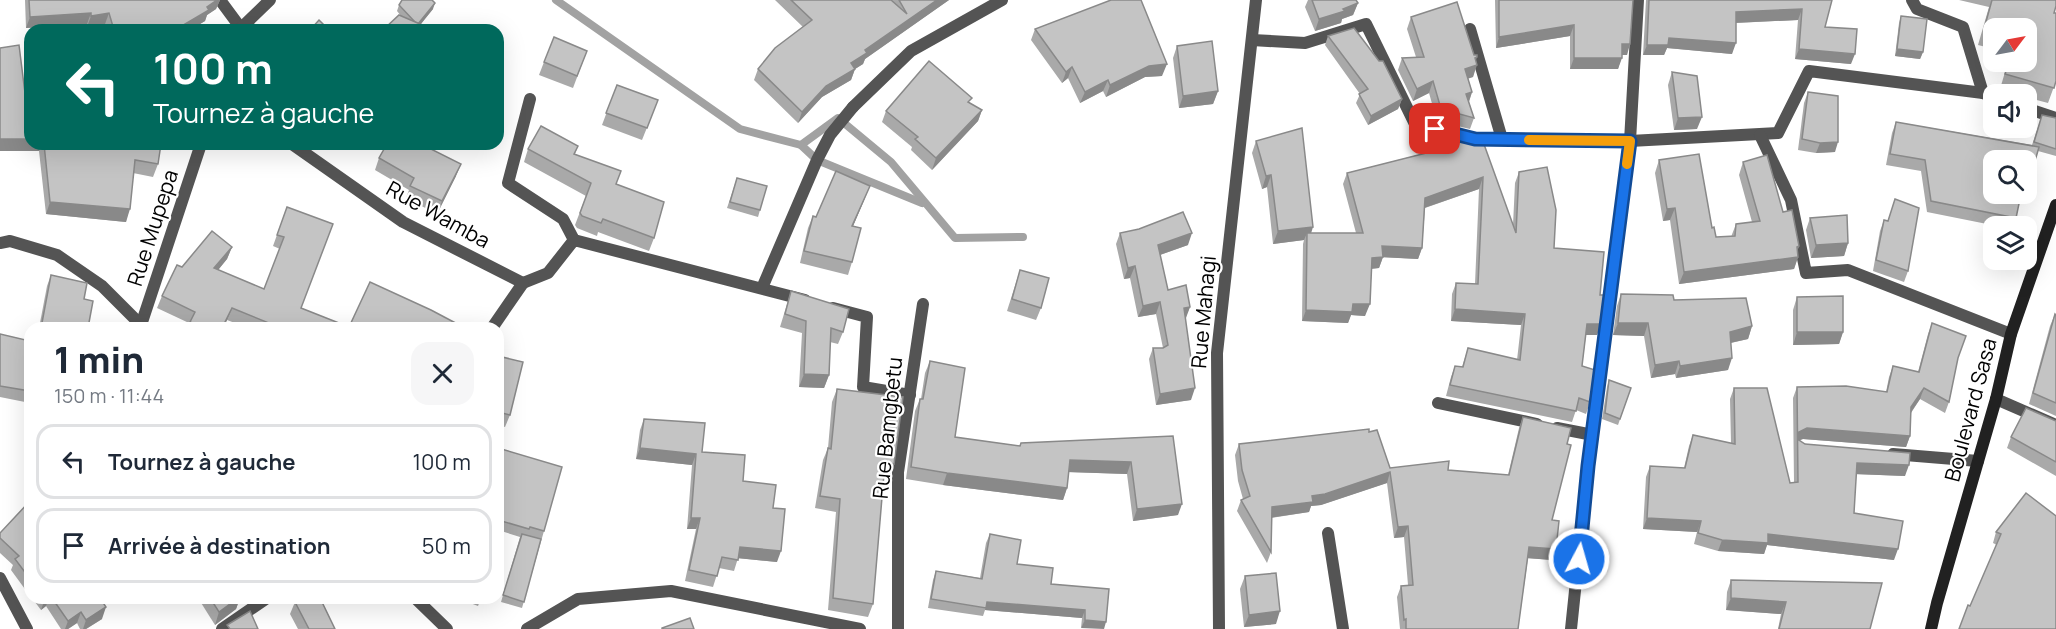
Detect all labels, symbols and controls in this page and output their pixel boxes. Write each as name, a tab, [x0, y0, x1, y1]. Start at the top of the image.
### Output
north arrow	[1983, 18, 2037, 72]
map controls	[1983, 18, 2037, 270]
text: 100 m	[153, 39, 273, 97]
icon: left	[54, 48, 132, 126]
button: sound	[1983, 84, 2037, 138]
text: Tournez à gauche	[153, 94, 374, 131]
pin	[1409, 103, 1460, 154]
icon: arrive	[1418, 112, 1451, 145]
button: search	[1983, 150, 2037, 204]
street label: Rue Mupepa	[120, 166, 184, 289]
street label: Rue Wamba	[382, 174, 495, 254]
button: layers	[1983, 216, 2037, 270]
street label: Rue Mahagi	[1184, 254, 1222, 369]
text: 1 min	[54, 335, 144, 384]
street label: Boulevard Sasa	[1937, 335, 2003, 485]
button: close	[411, 342, 474, 405]
street label: Rue Bamgbetu	[866, 356, 908, 500]
text: 150 m · 11:44	[54, 382, 164, 409]
icon: left	[57, 445, 90, 478]
text: Tournez à gauche	[108, 447, 295, 477]
text: 100 m	[413, 447, 471, 477]
position arrow	[1547, 527, 1611, 591]
icon: arrive	[57, 529, 90, 562]
text: Arrivée à destination	[108, 531, 331, 561]
text: 50 m	[422, 531, 471, 561]

